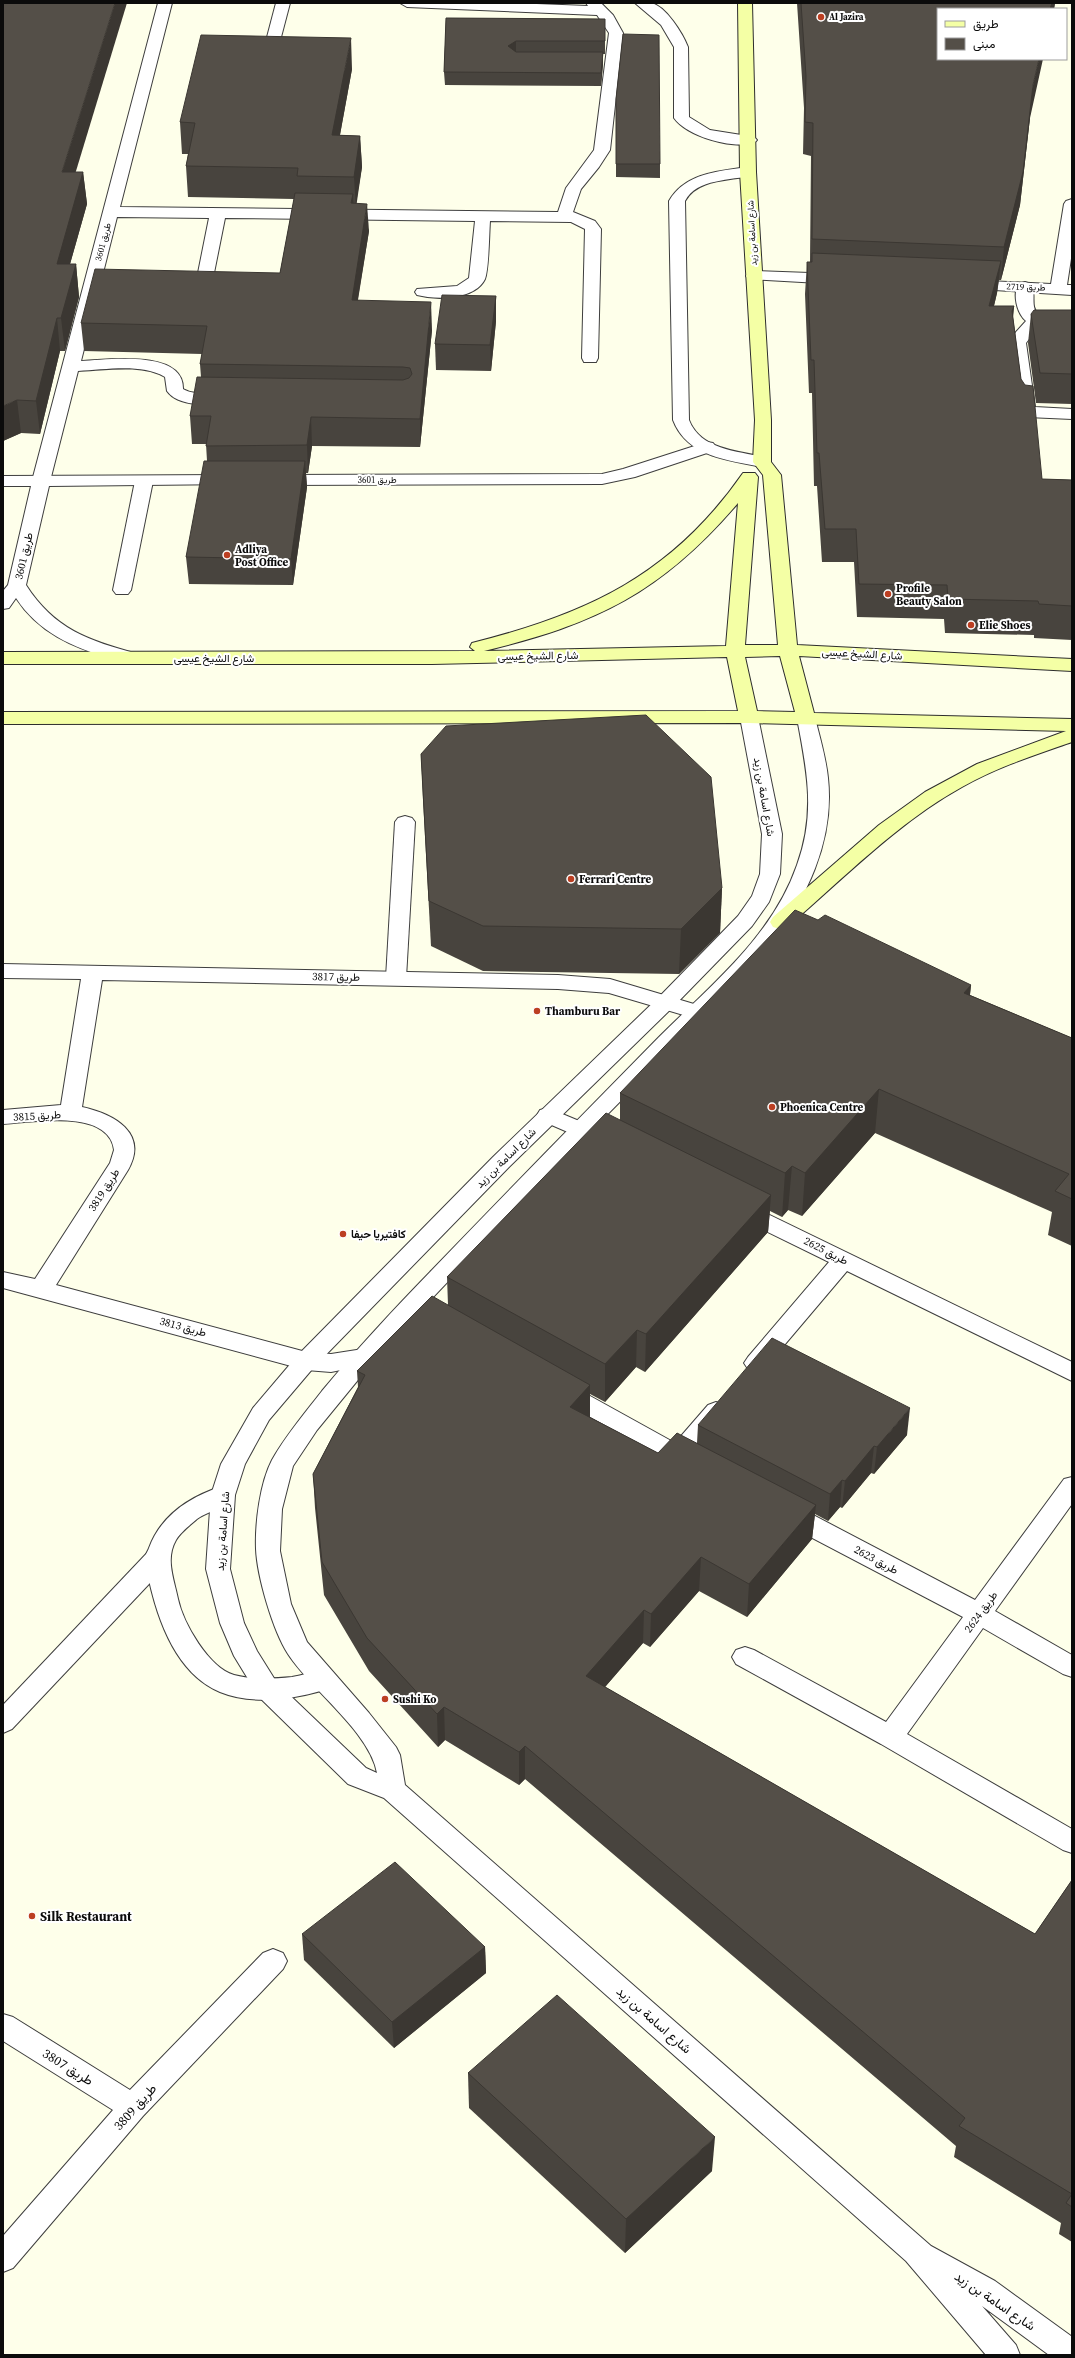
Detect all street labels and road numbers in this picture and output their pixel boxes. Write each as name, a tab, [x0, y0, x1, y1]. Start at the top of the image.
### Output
street label: شارع اسامة بن زيد	[744, 200, 760, 266]
street label: طريق 3601	[92, 221, 114, 262]
street label: طريق 2719	[1006, 280, 1046, 294]
street label: طريق 3601	[357, 474, 397, 486]
street label: طريق 3601	[11, 531, 37, 581]
street label: شارع الشيخ عيسى	[821, 644, 903, 664]
street label: شارع الشيخ عيسى	[498, 648, 579, 664]
street label: شارع الشيخ عيسى	[174, 651, 255, 666]
street label: شارع اسامة بن زيد	[750, 756, 778, 838]
street label: طريق 3817	[312, 969, 360, 985]
street label: طريق 3815	[13, 1107, 61, 1125]
street label: شارع اسامة بن زيد	[473, 1124, 540, 1191]
street label: طريق 3819	[85, 1166, 123, 1214]
street label: طريق 2625	[801, 1233, 851, 1269]
street label: طريق 3813	[158, 1314, 208, 1340]
street label: شارع اسامة بن زيد	[213, 1490, 233, 1571]
street label: طريق 2623	[851, 1542, 901, 1578]
street label: طريق 2624	[961, 1588, 1001, 1636]
street label: شارع اسامة بن زيد	[612, 1983, 695, 2058]
street label: طريق 3807	[39, 2045, 97, 2089]
street label: طريق 3809	[110, 2080, 160, 2134]
street label: شارع اسامة بن زيد	[951, 2268, 1039, 2335]

